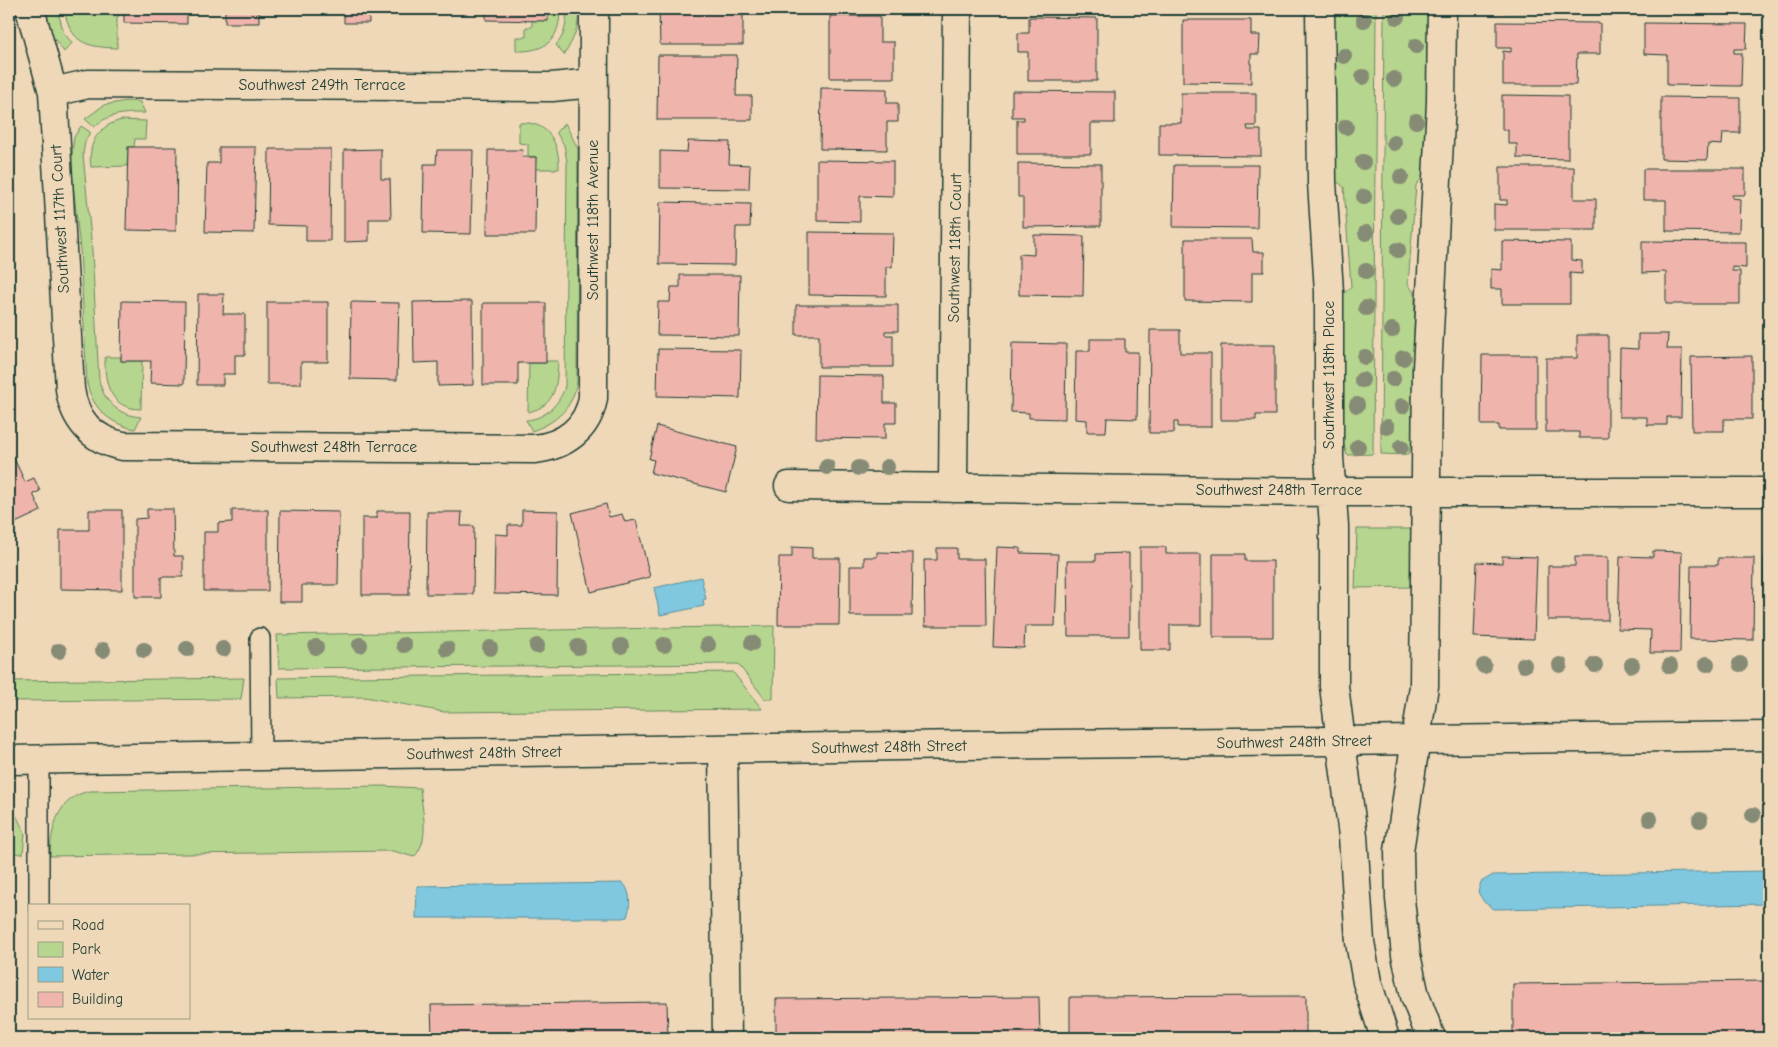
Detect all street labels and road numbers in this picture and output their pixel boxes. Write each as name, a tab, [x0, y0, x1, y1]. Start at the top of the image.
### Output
street label: Southwest 249th Terrace	[239, 76, 406, 94]
street label: Southwest 118th Avenue	[584, 140, 602, 300]
street label: Southwest 117th Court	[47, 144, 73, 294]
street label: Southwest 118th Court	[945, 173, 965, 323]
street label: Southwest 118th Place	[1320, 301, 1338, 449]
street label: Southwest 248th Terrace	[251, 438, 417, 456]
street label: Southwest 248th Terrace	[1196, 481, 1362, 499]
street label: Southwest 248th Street	[1216, 732, 1372, 752]
street label: Southwest 248th Street	[811, 737, 967, 757]
street label: Southwest 248th Street	[406, 743, 562, 763]

